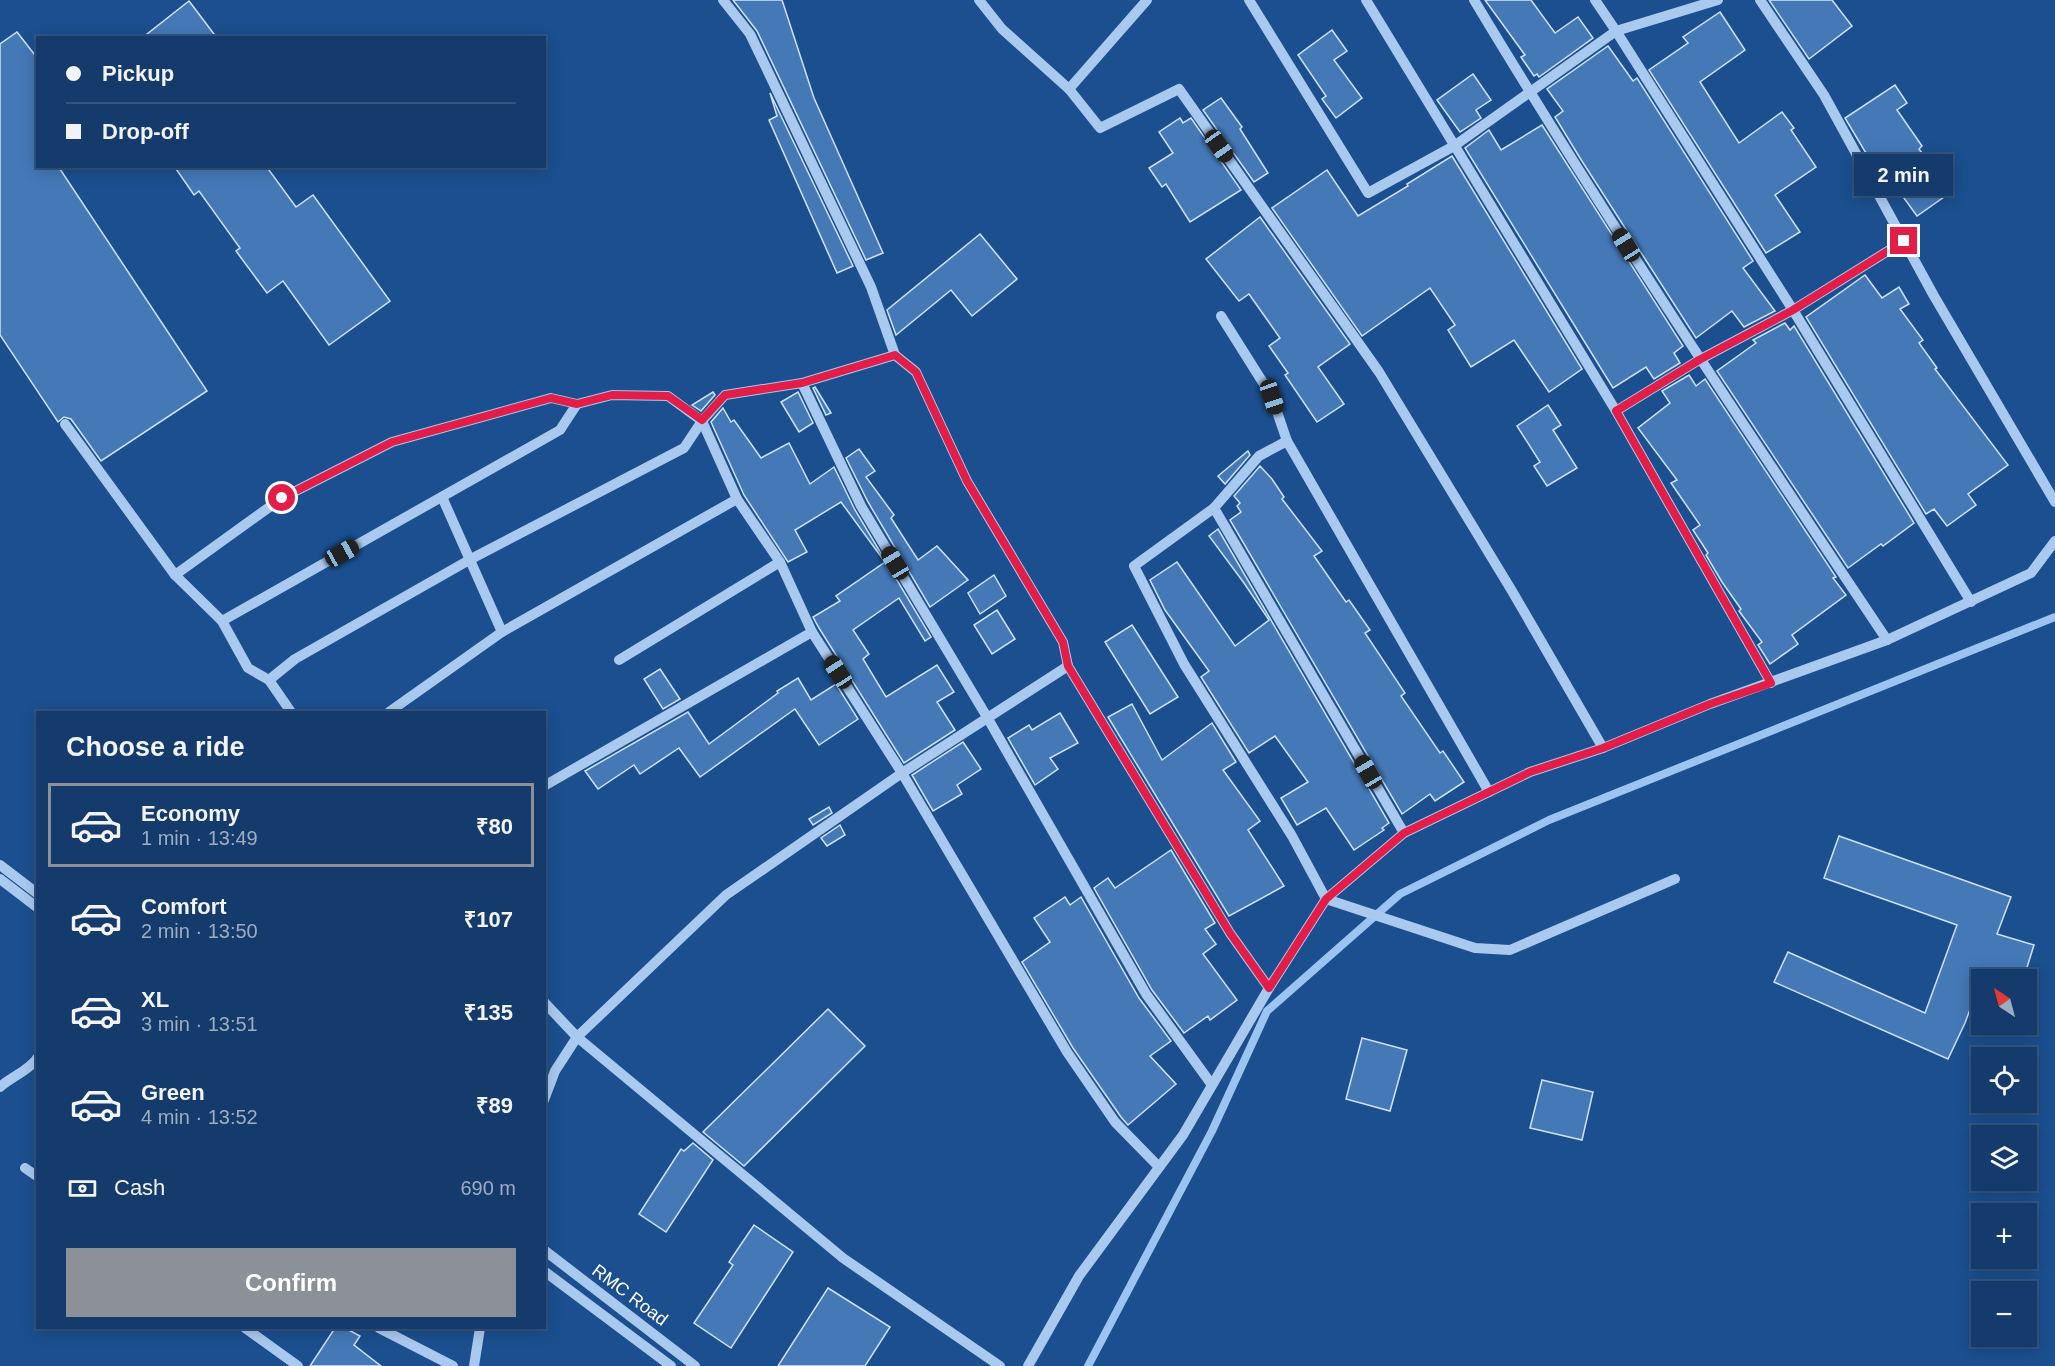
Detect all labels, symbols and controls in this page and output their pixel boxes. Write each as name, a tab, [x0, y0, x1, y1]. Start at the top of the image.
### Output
text: Pickup	[102, 61, 174, 86]
text: Drop-off	[102, 119, 189, 144]
car	[1201, 126, 1237, 166]
callout: 2 min	[1854, 154, 1954, 196]
text: 2 min	[1877, 164, 1930, 186]
car	[1609, 225, 1643, 265]
route end	[1890, 227, 1917, 254]
car	[1258, 377, 1286, 417]
route start	[268, 484, 295, 511]
car	[322, 536, 362, 570]
car	[878, 543, 912, 583]
car	[821, 652, 855, 692]
text: Choose a ride	[66, 732, 245, 762]
car	[1351, 752, 1385, 792]
icon: car	[69, 798, 123, 852]
text: Economy	[141, 801, 240, 826]
text: ₹80	[476, 814, 513, 839]
text: 1 min · 13:49	[141, 827, 258, 849]
icon: car	[69, 891, 123, 945]
text: Comfort	[141, 894, 227, 919]
text: ₹107	[464, 907, 513, 932]
text: 2 min · 13:50	[141, 920, 258, 942]
north arrow	[1971, 969, 2037, 1035]
map controls	[1971, 969, 2037, 1347]
icon: car	[69, 984, 123, 1038]
text: XL	[141, 987, 169, 1012]
text: ₹135	[464, 1000, 513, 1025]
text: 3 min · 13:51	[141, 1013, 258, 1035]
button: locate	[1971, 1047, 2037, 1113]
icon: car	[69, 1077, 123, 1131]
text: Green	[141, 1080, 205, 1105]
text: ₹89	[476, 1093, 513, 1118]
text: 4 min · 13:52	[141, 1106, 258, 1128]
button: layers	[1971, 1125, 2037, 1191]
icon: cash	[66, 1172, 99, 1205]
text: Cash	[114, 1175, 165, 1200]
text: 690 m	[460, 1177, 516, 1199]
button: +	[1971, 1203, 2037, 1269]
button: Confirm	[66, 1248, 516, 1317]
street label: RMC Road	[588, 1260, 672, 1330]
button: −	[1971, 1281, 2037, 1347]

